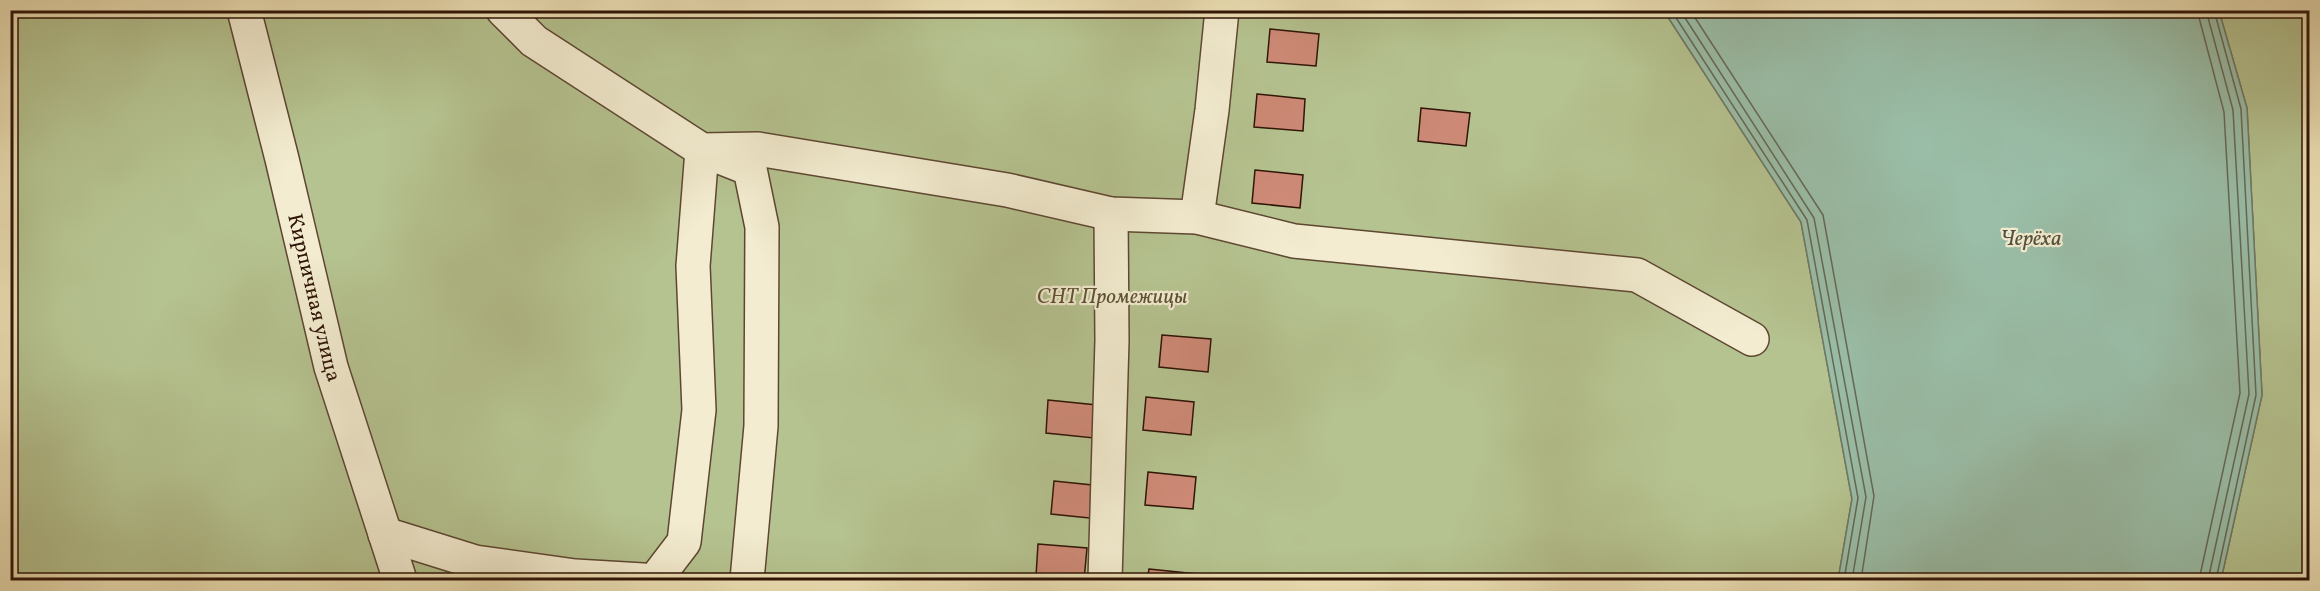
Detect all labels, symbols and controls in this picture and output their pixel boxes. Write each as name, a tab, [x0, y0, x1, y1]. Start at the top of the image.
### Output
street label: Кирпичная улица	[279, 211, 348, 386]
water label: Черёха	[2000, 224, 2062, 255]
park label: СНТ Промежицы	[1037, 283, 1187, 312]

